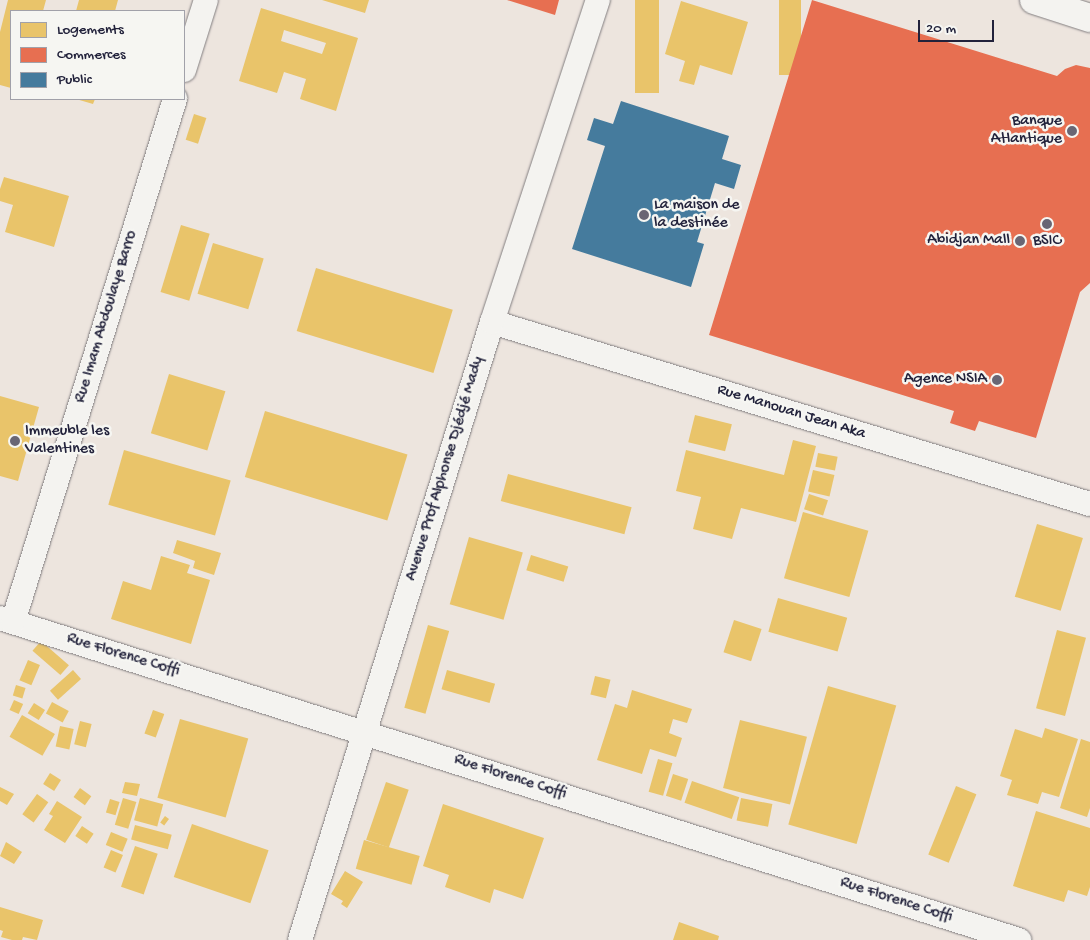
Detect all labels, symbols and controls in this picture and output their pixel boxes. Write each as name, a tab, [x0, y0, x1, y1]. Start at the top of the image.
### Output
legend	[10, 10, 185, 100]
scale bar	[920, 10, 996, 42]
text: 20 m	[926, 20, 956, 38]
text: Logements	[57, 21, 124, 39]
text: Commerces	[57, 46, 126, 64]
text: Public	[57, 71, 92, 89]
place label: Banque Atlantique	[991, 112, 1062, 150]
marker: Banque Atlantique	[1066, 125, 1078, 137]
place label: La maison de la destinée	[654, 196, 739, 234]
marker: La maison de la destinée	[638, 209, 650, 221]
marker: BSIC	[1041, 218, 1053, 230]
street label: Rue Imam Abdoulaye Barro	[72, 228, 142, 406]
place label: Abidjan Mall	[927, 231, 1010, 251]
place label: BSIC	[1033, 232, 1061, 252]
marker: Abidjan Mall	[1014, 235, 1026, 247]
street label: Avenue Prof Alphonse Djédjé Mady	[403, 355, 489, 583]
place label: Agence NSIA	[904, 370, 987, 390]
marker: Agence NSIA	[991, 374, 1003, 386]
street label: Rue Manouan Jean Aka	[715, 381, 867, 445]
place label: Immeuble les Valentines	[25, 422, 109, 460]
marker: Immeuble les Valentines	[9, 435, 21, 447]
street label: Rue Florence Coffi	[64, 630, 182, 682]
street label: Rue Florence Coffi	[451, 751, 569, 805]
street label: Rue Florence Coffi	[837, 874, 955, 928]

